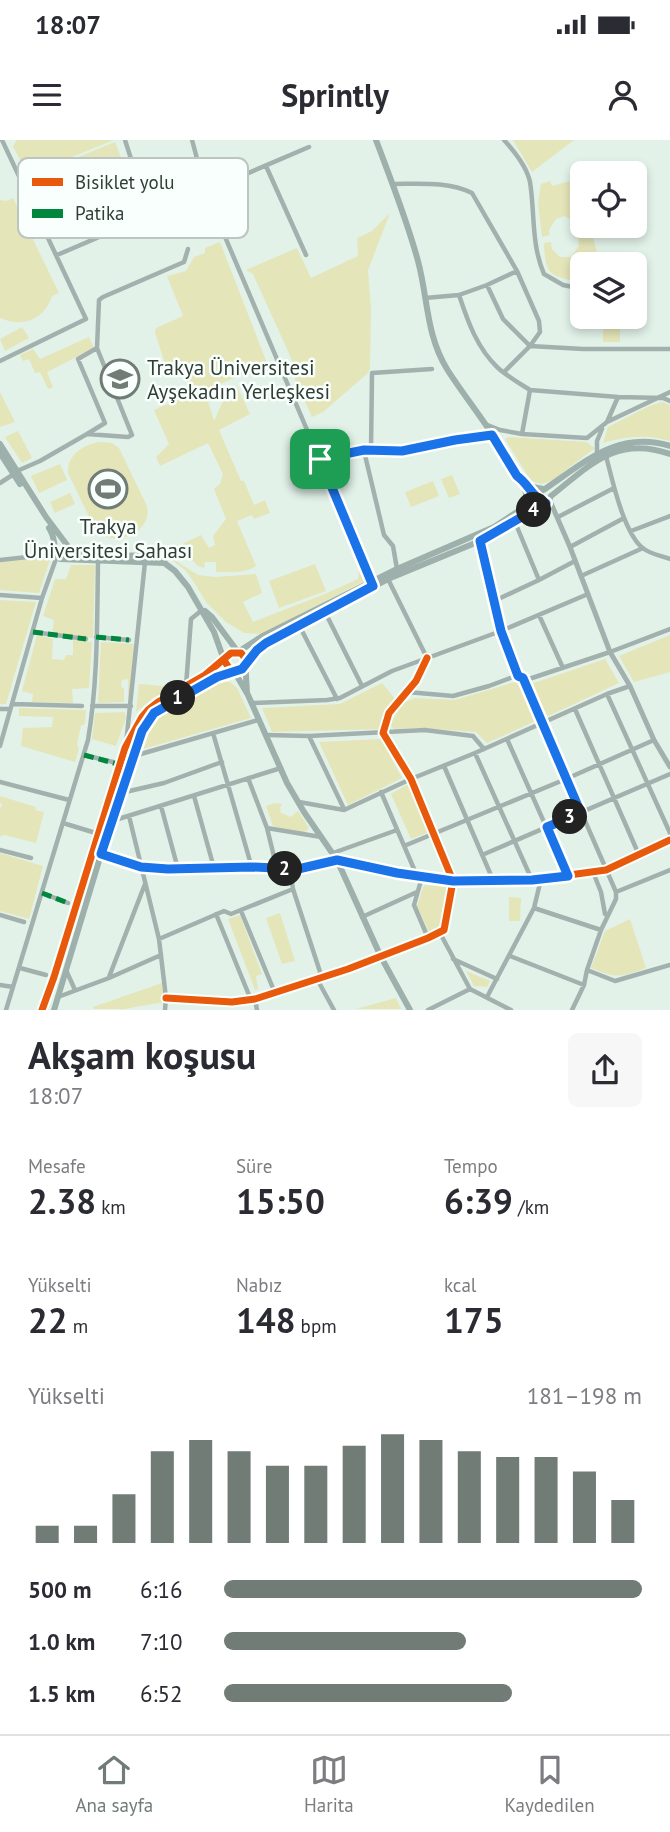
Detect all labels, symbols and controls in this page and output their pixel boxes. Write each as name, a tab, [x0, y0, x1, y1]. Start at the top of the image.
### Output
text: 18:07	[35, 8, 101, 41]
text: Sprintly	[281, 74, 389, 116]
icon: menu	[28, 76, 66, 114]
icon: person	[604, 76, 642, 114]
legend	[18, 158, 248, 238]
map controls	[570, 161, 647, 329]
button: locate	[570, 161, 647, 238]
text: Bisiklet yolu	[75, 170, 174, 194]
text: Patika	[75, 201, 124, 225]
button: layers	[570, 252, 647, 329]
place label: Trakya Üniversitesi Ayşekadın Yerleşkesi	[147, 354, 330, 405]
school or university icon: Trakya Üniversitesi Ayşekadın Yerleşkesi	[99, 358, 141, 400]
pin	[290, 429, 350, 489]
icon: arrive	[301, 440, 339, 478]
sports icon: Trakya Üniversitesi Sahası	[87, 468, 129, 510]
pin: 4	[516, 492, 552, 528]
text: 4	[528, 497, 539, 521]
place label: Trakya Üniversitesi Sahası	[24, 513, 192, 564]
pin: 1	[160, 680, 196, 716]
text: 1	[172, 685, 183, 709]
pin: 3	[552, 800, 588, 834]
text: 3	[564, 804, 575, 828]
pin: 2	[268, 852, 302, 886]
text: 2	[279, 856, 290, 880]
text: Akşam koşusu	[28, 1030, 256, 1079]
button: share	[568, 1033, 642, 1107]
text: 18:07	[28, 1081, 83, 1110]
text: Mesafe	[28, 1154, 86, 1178]
text: Süre	[236, 1154, 272, 1178]
text: Tempo	[444, 1154, 498, 1178]
text: 2.38	[28, 1178, 96, 1224]
text: 15:50	[236, 1178, 325, 1224]
text: 6:39	[444, 1178, 513, 1224]
text: km	[96, 1195, 126, 1219]
text: /km	[513, 1195, 549, 1219]
text: Yükselti	[28, 1273, 92, 1297]
text: Nabız	[236, 1273, 282, 1297]
text: kcal	[444, 1273, 476, 1297]
text: 22	[28, 1297, 68, 1343]
text: 148	[236, 1297, 296, 1343]
text: 175	[444, 1297, 504, 1343]
text: m	[68, 1314, 88, 1338]
text: bpm	[296, 1314, 337, 1338]
text: Yükselti	[28, 1381, 105, 1410]
text: 181–198 m	[527, 1381, 642, 1410]
text: 500 m	[28, 1575, 91, 1604]
text: 6:16	[140, 1575, 183, 1604]
text: 1.0 km	[28, 1627, 95, 1656]
text: 7:10	[140, 1627, 183, 1656]
text: 1.5 km	[28, 1679, 95, 1708]
text: 6:52	[140, 1679, 183, 1708]
tab: Ana sayfa	[75, 1751, 153, 1817]
tab: Harita	[304, 1751, 354, 1817]
tab: Kaydedilen	[504, 1751, 595, 1817]

